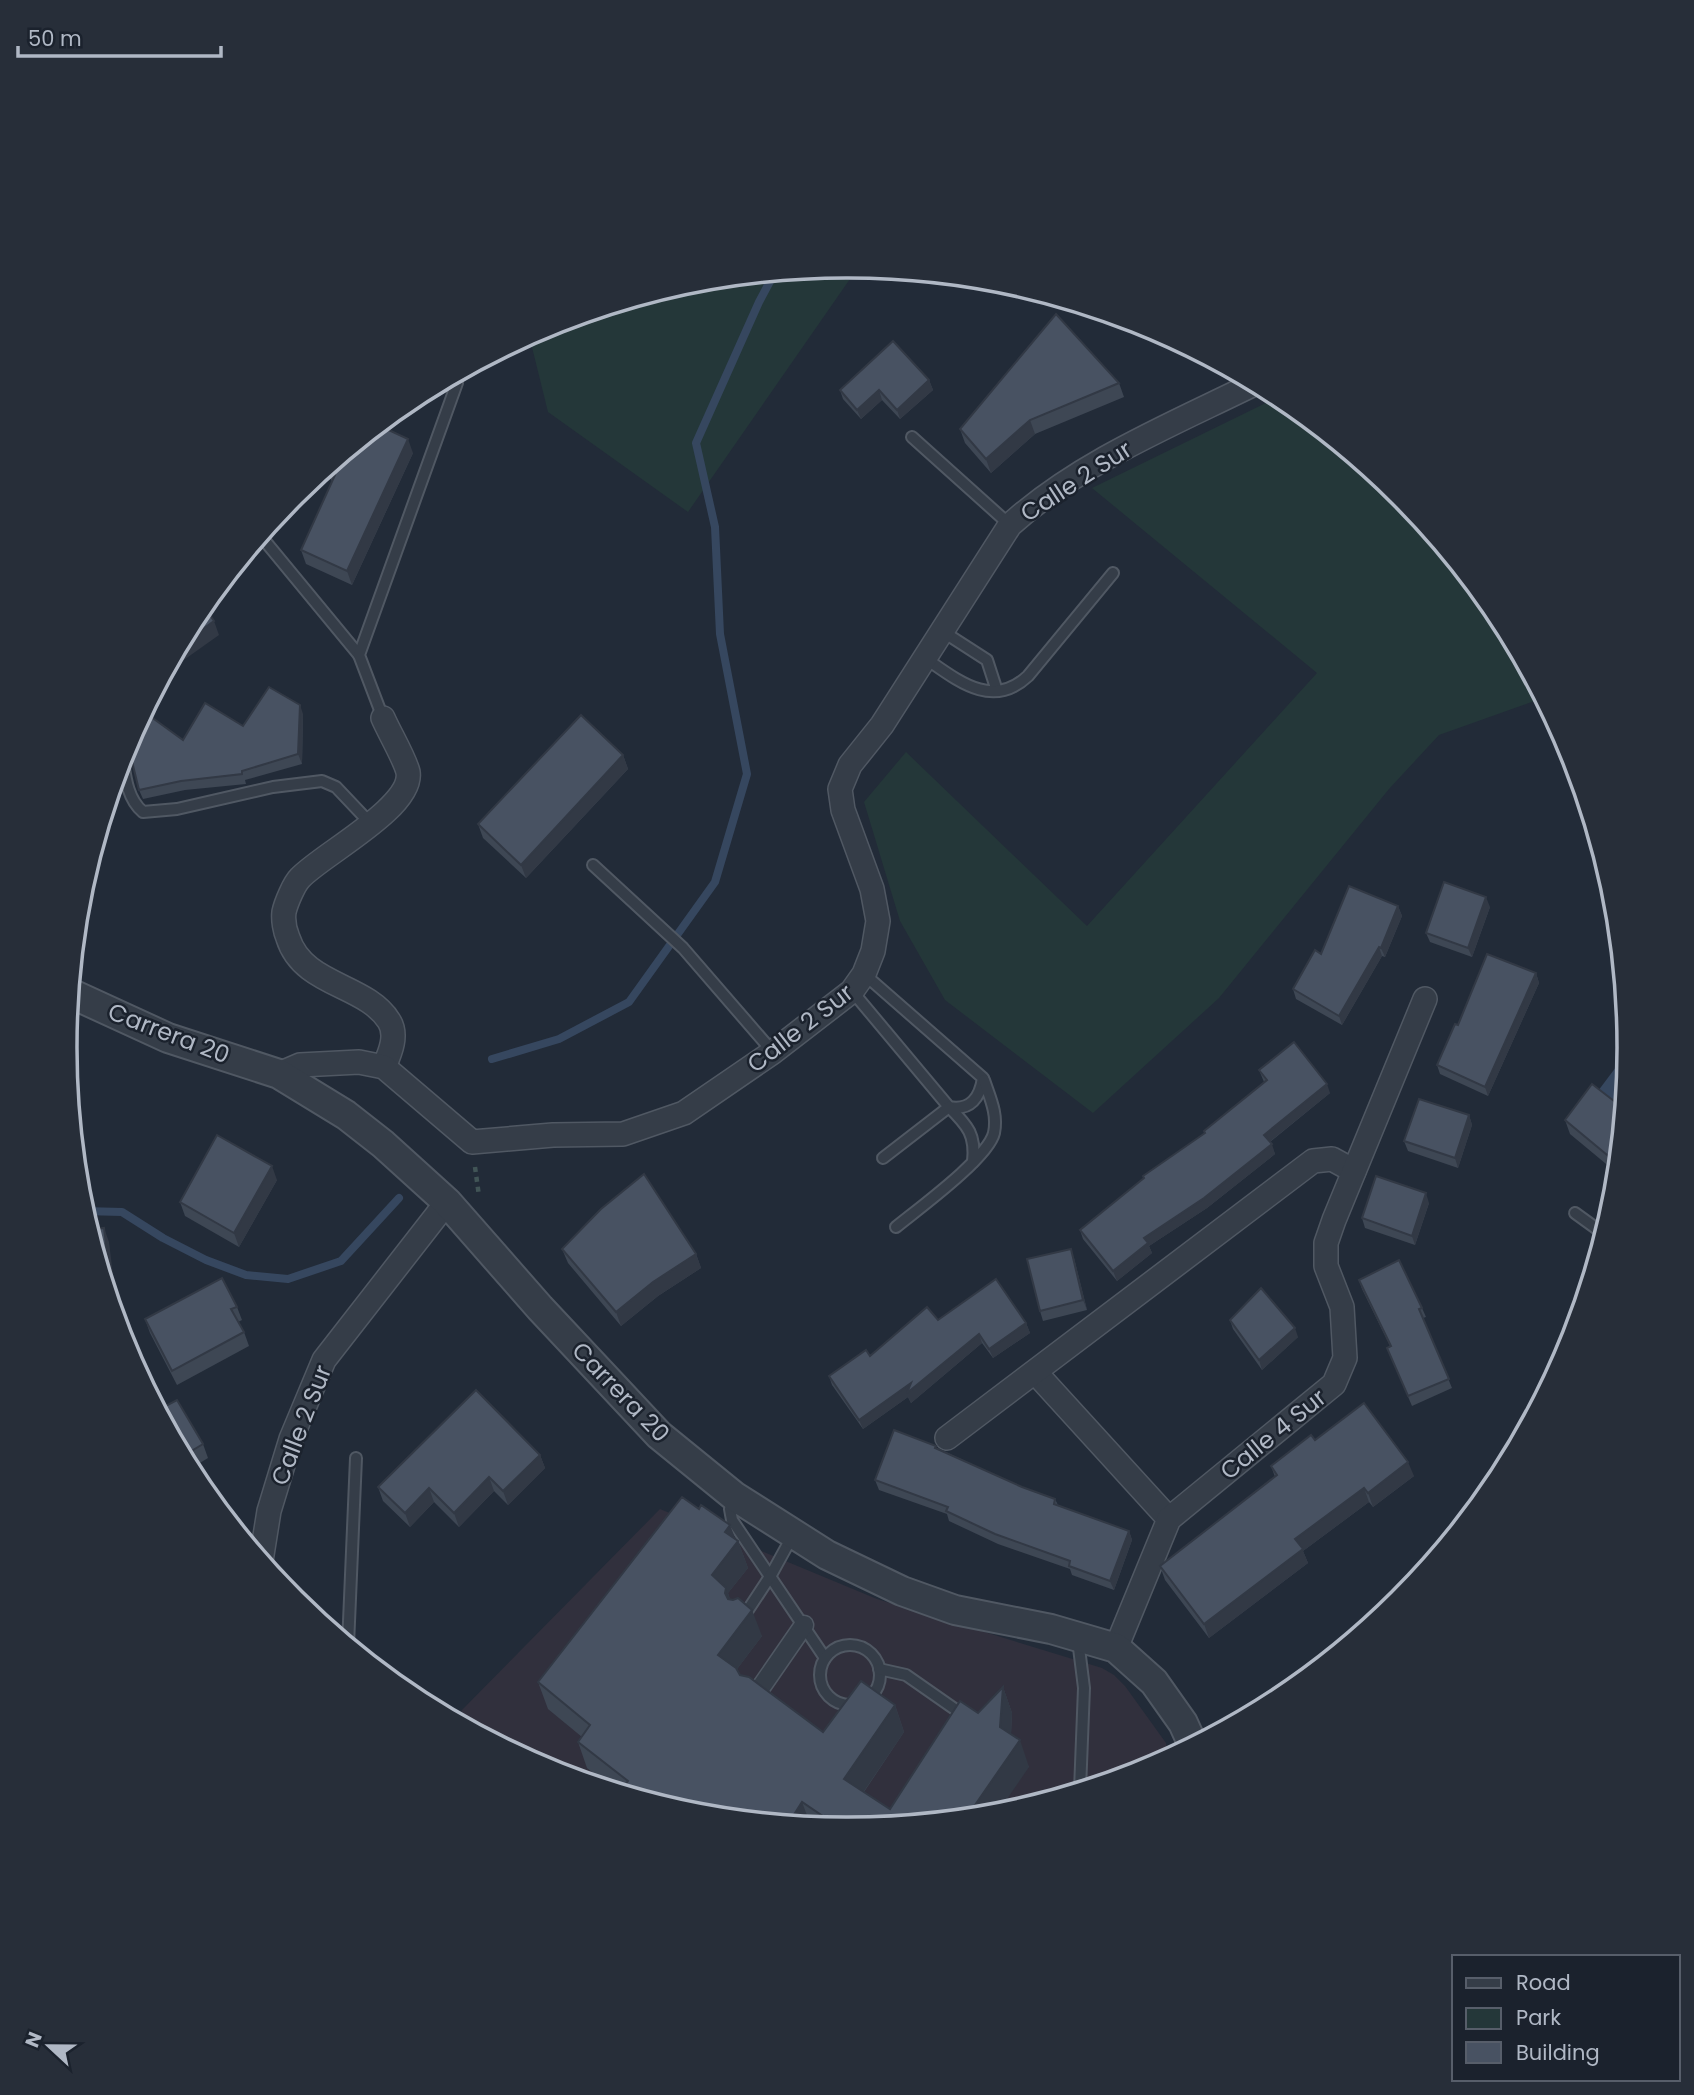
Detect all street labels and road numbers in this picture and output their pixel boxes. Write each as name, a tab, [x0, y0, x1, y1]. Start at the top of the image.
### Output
street label: Calle 2 Sur	[1014, 433, 1138, 529]
street label: Calle 2 Sur	[740, 976, 860, 1080]
street label: Carrera 20	[103, 995, 235, 1071]
street label: Carrera 20	[565, 1335, 677, 1449]
street label: Calle 2 Sur	[263, 1360, 339, 1490]
street label: Calle 4 Sur	[1213, 1381, 1333, 1487]

